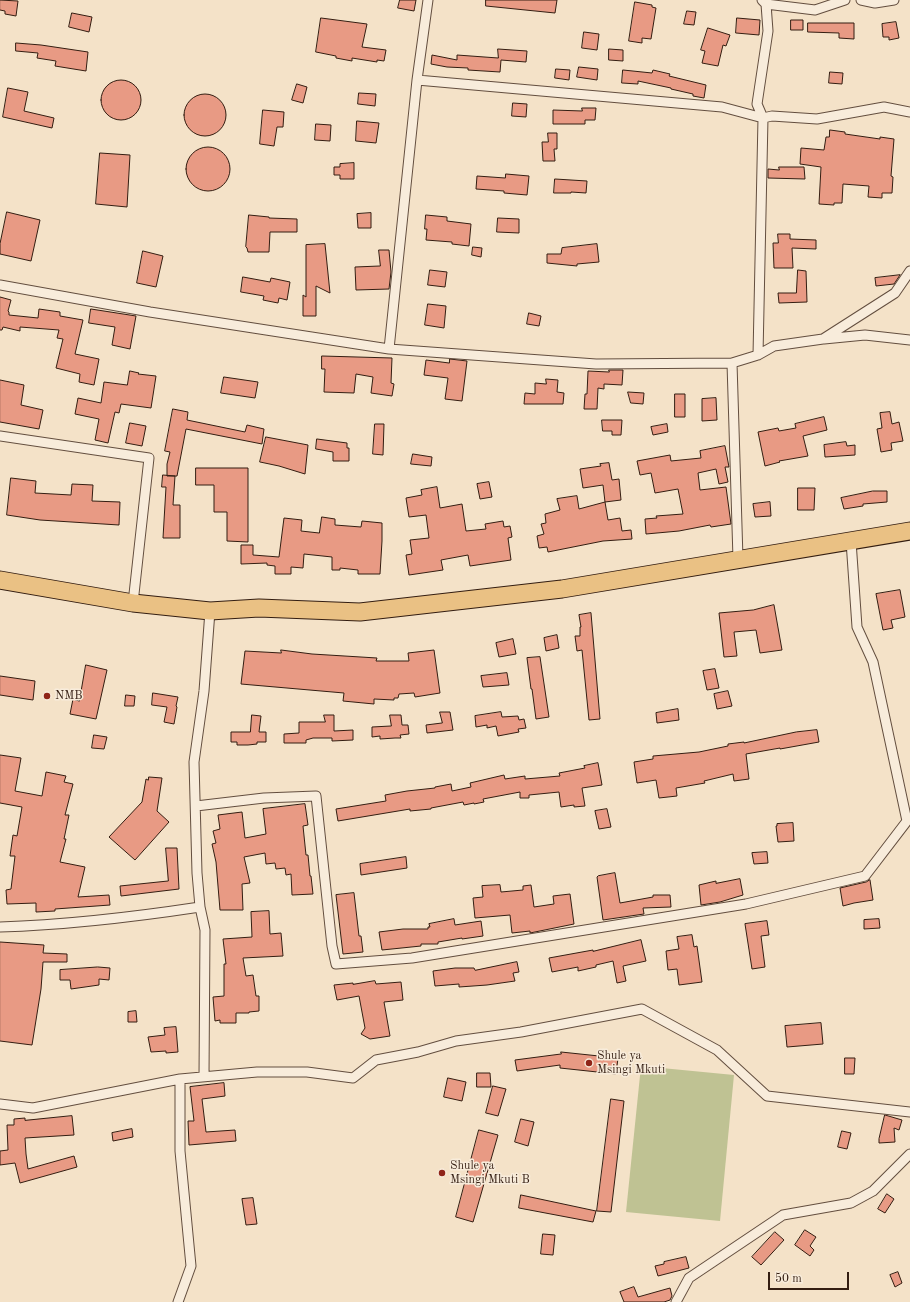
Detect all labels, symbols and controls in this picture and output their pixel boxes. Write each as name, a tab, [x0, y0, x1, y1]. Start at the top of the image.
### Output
place label: NMB	[55, 689, 83, 703]
marker: NMB	[42, 691, 52, 701]
place label: Shule ya Msingi Mkuti	[597, 1049, 665, 1077]
marker: Shule ya Msingi Mkuti	[584, 1058, 594, 1068]
place label: Shule ya Msingi Mkuti B	[450, 1159, 530, 1187]
marker: Shule ya Msingi Mkuti B	[437, 1168, 447, 1178]
scale bar	[770, 1264, 851, 1290]
text: 50 m	[775, 1273, 802, 1285]

